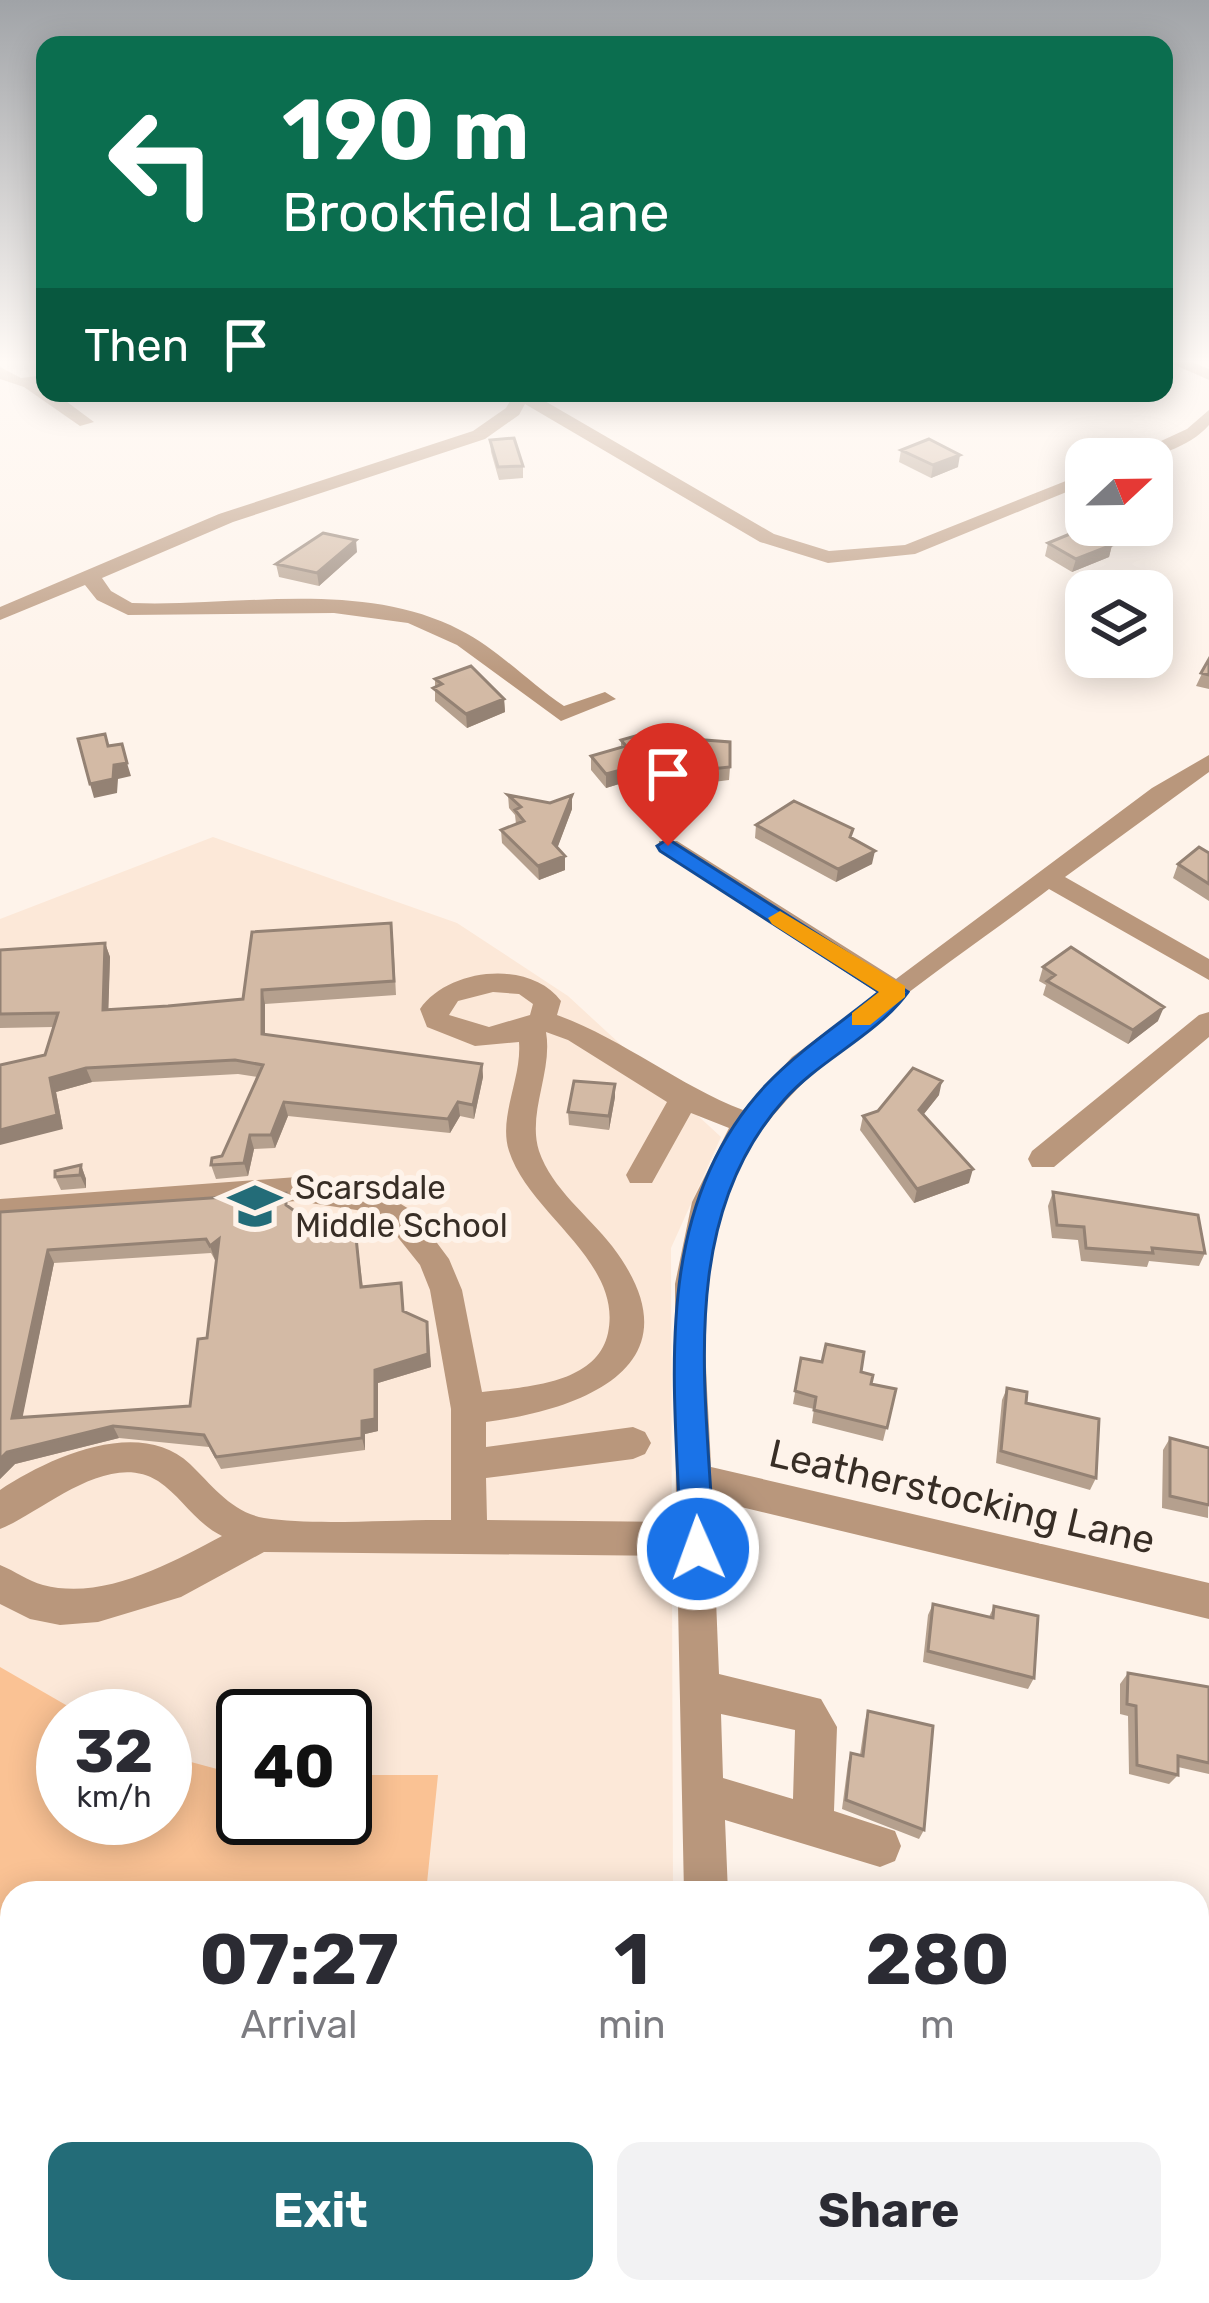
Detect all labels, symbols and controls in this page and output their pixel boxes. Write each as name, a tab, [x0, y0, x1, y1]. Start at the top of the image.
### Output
text: 190 m	[282, 80, 530, 180]
icon: left	[84, 84, 240, 240]
text: Brookfield Lane	[282, 181, 669, 245]
icon: arrive	[213, 312, 279, 378]
text: Then	[84, 319, 189, 372]
north arrow	[1065, 438, 1173, 546]
map controls	[1065, 438, 1173, 678]
button: layers	[1065, 570, 1173, 678]
pin	[617, 723, 719, 846]
icon: arrive	[635, 741, 701, 807]
place label: Scarsdale Middle School	[295, 1168, 508, 1245]
school or university icon: Scarsdale Middle School	[226, 1177, 284, 1235]
street label: Leatherstocking Lane	[765, 1430, 1159, 1564]
position arrow	[635, 1486, 761, 1612]
speed limit sign: 40	[216, 1689, 372, 1845]
text: 32	[75, 1716, 153, 1787]
text: km/h	[77, 1779, 151, 1815]
text: 07:27	[199, 1917, 399, 2002]
text: 1	[614, 1917, 650, 2002]
text: 280	[865, 1917, 1010, 2002]
text: Arrival	[240, 2002, 358, 2048]
text: min	[598, 2002, 666, 2048]
text: m	[920, 2002, 955, 2048]
button: Exit	[48, 2142, 593, 2280]
button: Share	[617, 2142, 1161, 2280]

